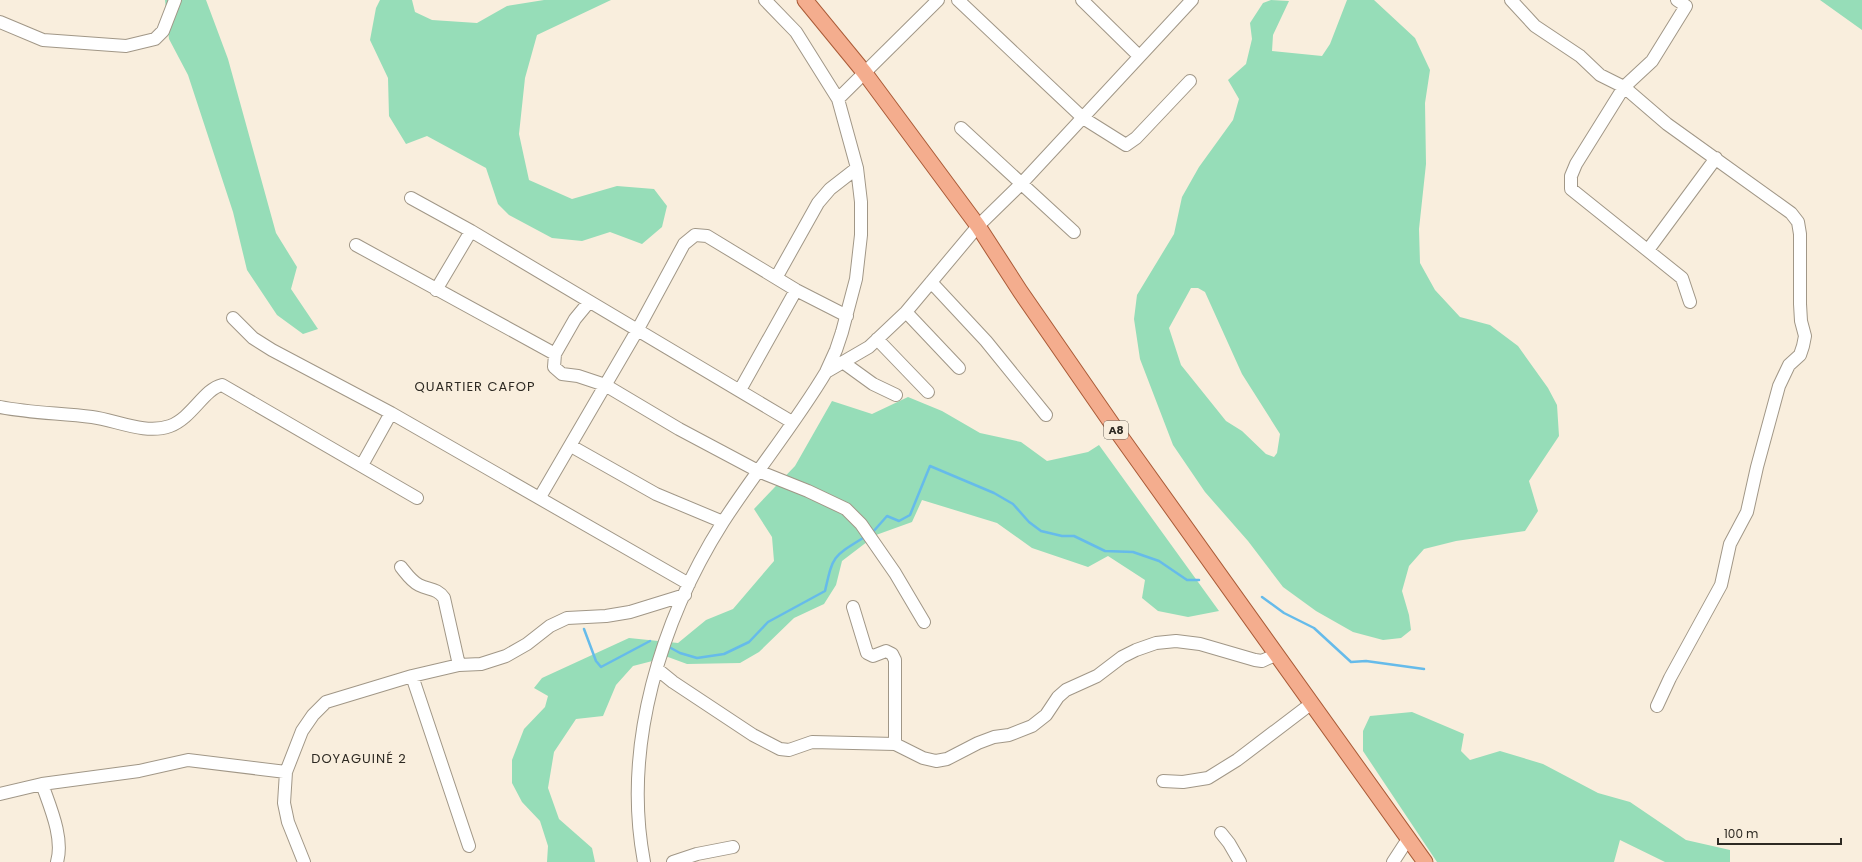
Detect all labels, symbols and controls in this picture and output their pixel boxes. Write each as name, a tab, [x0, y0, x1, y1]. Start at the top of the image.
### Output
district label: QUARTIER CAFOP	[414, 377, 536, 396]
road number: A8	[1104, 421, 1128, 439]
district label: DOYAGUINÉ 2	[311, 749, 407, 768]
scale bar	[1718, 820, 1841, 846]
text: 100 m	[1724, 825, 1758, 842]

